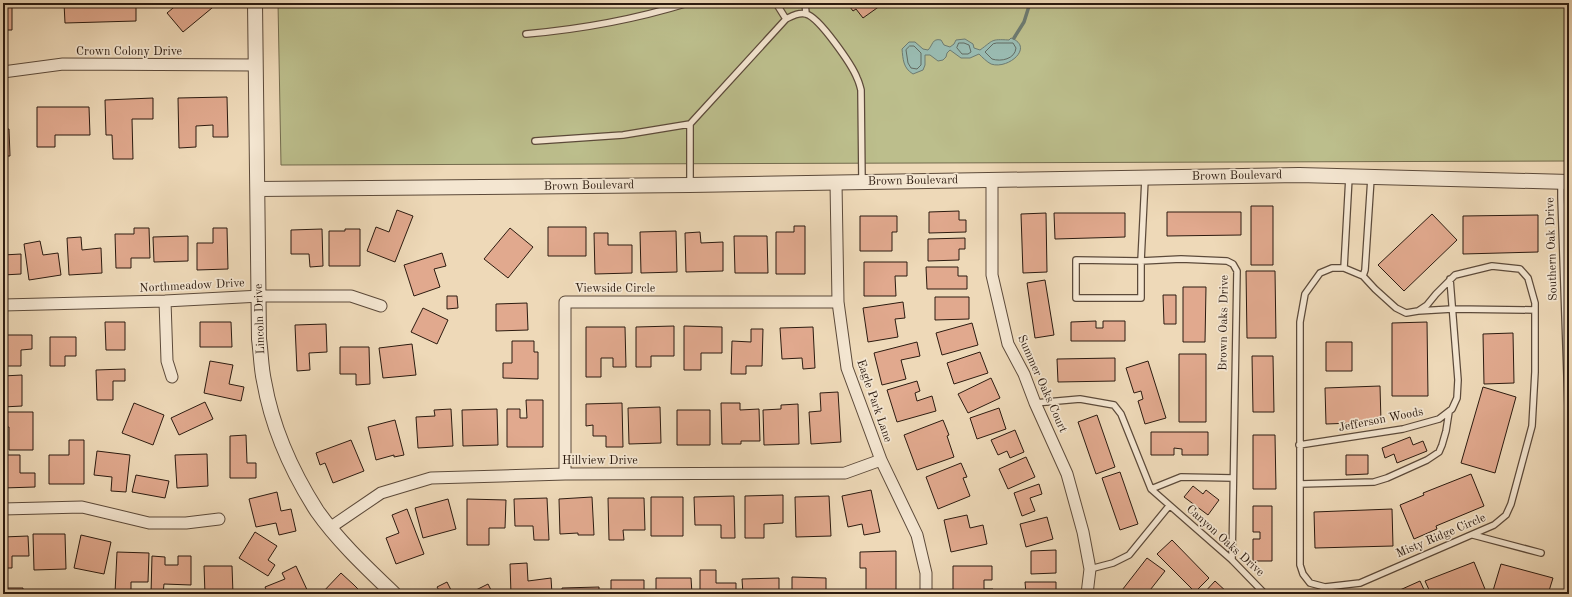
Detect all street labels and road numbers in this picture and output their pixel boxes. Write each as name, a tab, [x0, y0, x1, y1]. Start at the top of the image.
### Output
street label: Crown Colony Drive	[76, 46, 183, 58]
street label: Brown Boulevard	[1192, 169, 1282, 183]
street label: Brown Boulevard	[868, 174, 958, 188]
street label: Brown Boulevard	[544, 179, 634, 193]
street label: Southern Oak Drive	[1544, 197, 1560, 301]
street label: Brown Oaks Drive	[1217, 274, 1231, 371]
street label: Northmeadow Drive	[139, 277, 245, 295]
street label: Lincoln Drive	[253, 283, 267, 355]
street label: Viewside Circle	[575, 283, 656, 295]
street label: Summer Oaks Court	[1015, 333, 1069, 435]
street label: Eagle Park Lane	[854, 358, 894, 444]
street label: Jefferson Woods	[1337, 406, 1425, 434]
street label: Hillview Drive	[562, 455, 638, 467]
street label: Canyon Oaks Drive	[1184, 503, 1267, 579]
street label: Misty Ridge Circle	[1394, 512, 1488, 560]

